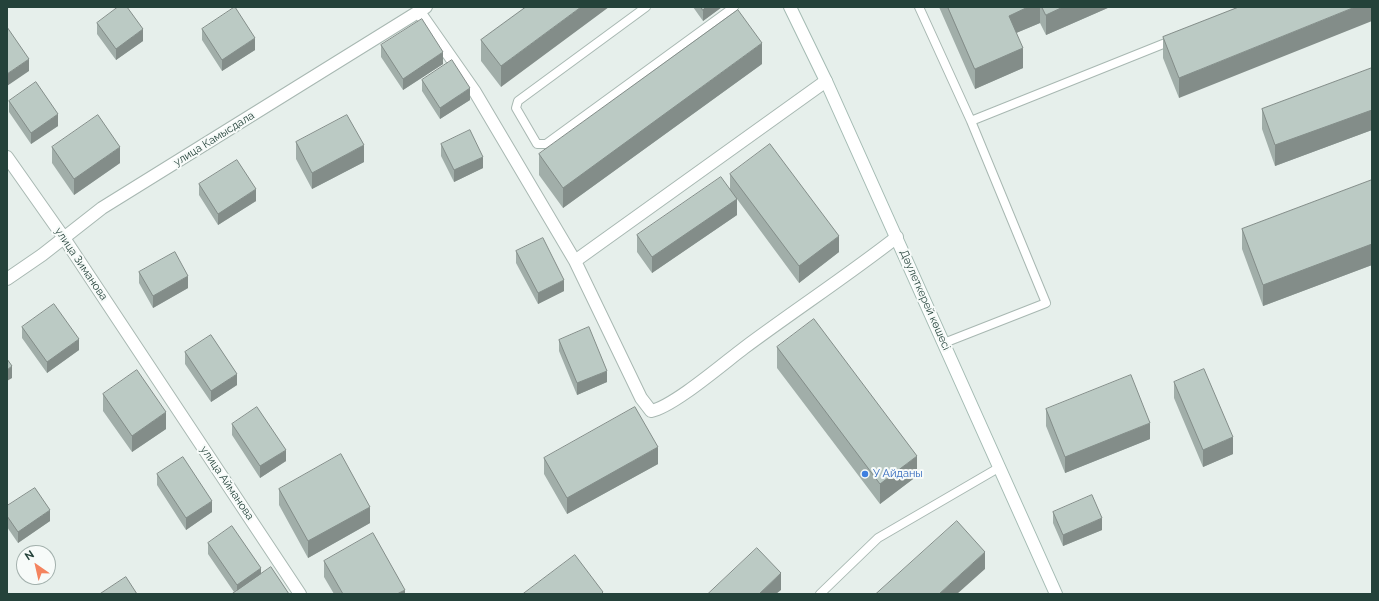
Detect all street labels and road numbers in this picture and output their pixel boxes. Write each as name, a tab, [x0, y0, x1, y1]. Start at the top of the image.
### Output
street label: улица Камысдала	[171, 109, 257, 169]
street label: улица Зиманова	[52, 225, 110, 303]
street label: Дәулеткерей көшесі	[897, 248, 953, 352]
street label: улица Айманова	[197, 443, 257, 523]

